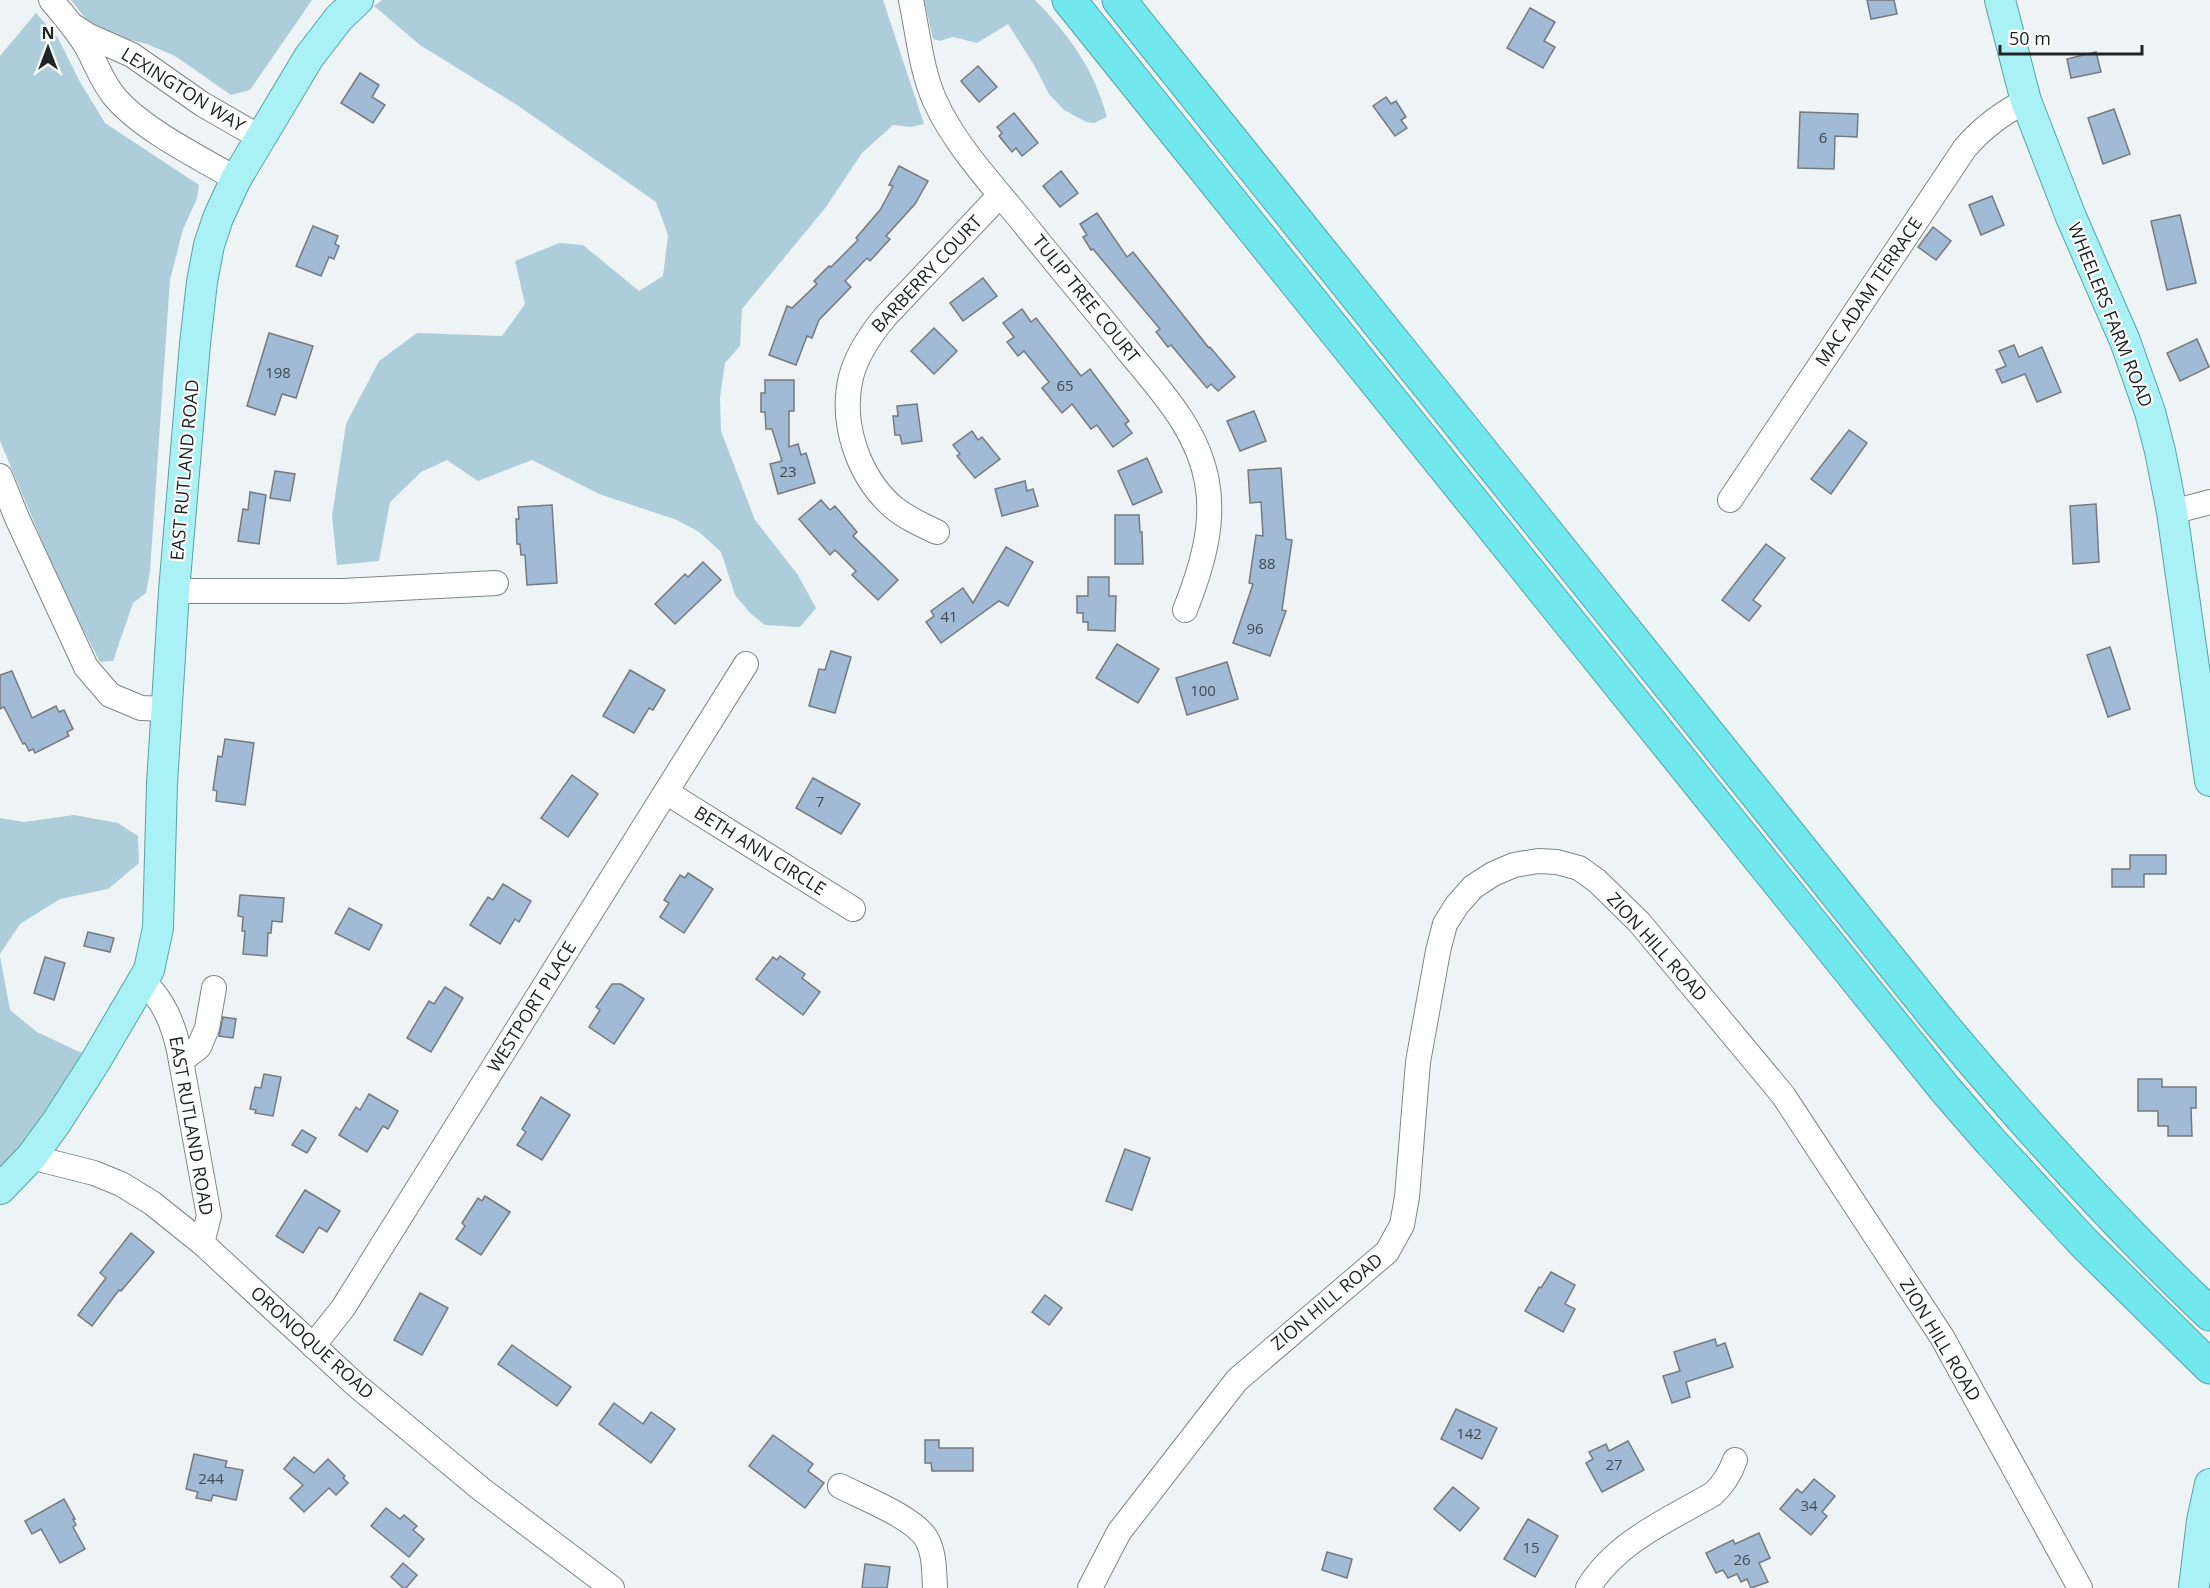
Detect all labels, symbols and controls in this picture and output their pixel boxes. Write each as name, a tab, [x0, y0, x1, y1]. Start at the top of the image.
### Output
north arrow	[18, 18, 78, 78]
scale bar	[2000, 18, 2142, 56]
text: N	[41, 22, 55, 44]
text: 50 m	[2009, 26, 2051, 50]
street label: LEXINGTON WAY	[117, 41, 251, 137]
house number: 6	[1819, 127, 1827, 147]
street label: BARBERRY COURT	[866, 209, 987, 337]
street label: MAC ADAM TERRACE	[1809, 212, 1927, 371]
street label: WHEELERS FARM ROAD	[2063, 219, 2159, 411]
street label: TULIP TREE COURT	[1028, 229, 1146, 367]
house number: 198	[265, 362, 291, 382]
house number: 65	[1056, 375, 1074, 395]
street label: EAST RUTLAND ROAD	[164, 378, 204, 561]
house number: 23	[779, 461, 797, 481]
house number: 88	[1258, 553, 1276, 573]
house number: 41	[940, 606, 958, 626]
house number: 96	[1246, 618, 1264, 638]
house number: 100	[1190, 680, 1216, 700]
house number: 7	[816, 791, 824, 811]
street label: BETH ANN CIRCLE	[690, 800, 831, 900]
street label: ZION HILL ROAD	[1602, 887, 1713, 1006]
street label: WESTPORT PLACE	[481, 937, 581, 1076]
street label: EAST RUTLAND ROAD	[164, 1034, 220, 1217]
street label: ZION HILL ROAD	[1265, 1247, 1387, 1355]
street label: ZION HILL ROAD	[1895, 1274, 1987, 1405]
street label: ORONOQUE ROAD	[246, 1280, 379, 1404]
house number: 142	[1456, 1423, 1482, 1443]
house number: 27	[1605, 1454, 1623, 1474]
house number: 244	[198, 1468, 224, 1488]
house number: 34	[1800, 1495, 1818, 1515]
house number: 15	[1522, 1537, 1540, 1557]
house number: 26	[1733, 1549, 1751, 1569]

